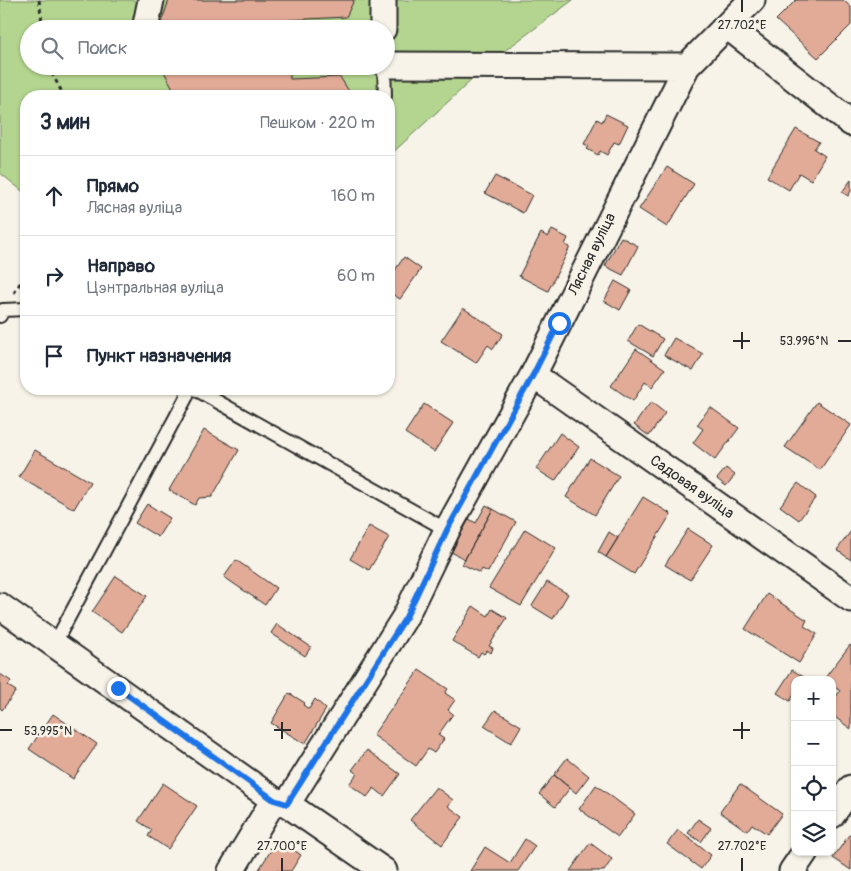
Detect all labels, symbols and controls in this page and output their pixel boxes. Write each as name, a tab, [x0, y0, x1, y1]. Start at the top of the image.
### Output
text: 27.702°E	[718, 18, 766, 33]
search box	[20, 20, 395, 75]
icon: search	[38, 34, 66, 62]
text: Поиск	[78, 36, 128, 60]
text: 3 мин	[40, 109, 90, 136]
text: Пешком · 220 m	[260, 113, 375, 133]
text: Прямо	[87, 174, 139, 198]
icon: ahead	[40, 182, 68, 210]
text: 160 m	[331, 186, 375, 206]
text: Лясная вуліца	[87, 198, 182, 218]
street label: Лясная вуліца	[563, 210, 620, 299]
text: Направо	[87, 254, 155, 278]
icon: right	[40, 262, 68, 290]
text: 60 m	[337, 266, 375, 286]
text: Цэнтральная вуліца	[87, 278, 224, 298]
route start	[548, 312, 571, 335]
text: 53.996°N	[780, 334, 828, 349]
icon: arrive	[40, 342, 68, 370]
text: Пункт назначения	[87, 344, 231, 368]
street label: Садовая вуліца	[646, 451, 738, 523]
map controls	[791, 676, 836, 856]
button: +	[791, 676, 836, 721]
route end	[107, 677, 130, 700]
button: −	[791, 721, 836, 766]
text: 53.995°N	[24, 724, 72, 739]
button: locate	[791, 766, 836, 811]
button: layers	[791, 811, 836, 856]
text: 27.700°E	[257, 839, 307, 854]
text: 27.702°E	[718, 839, 766, 854]

